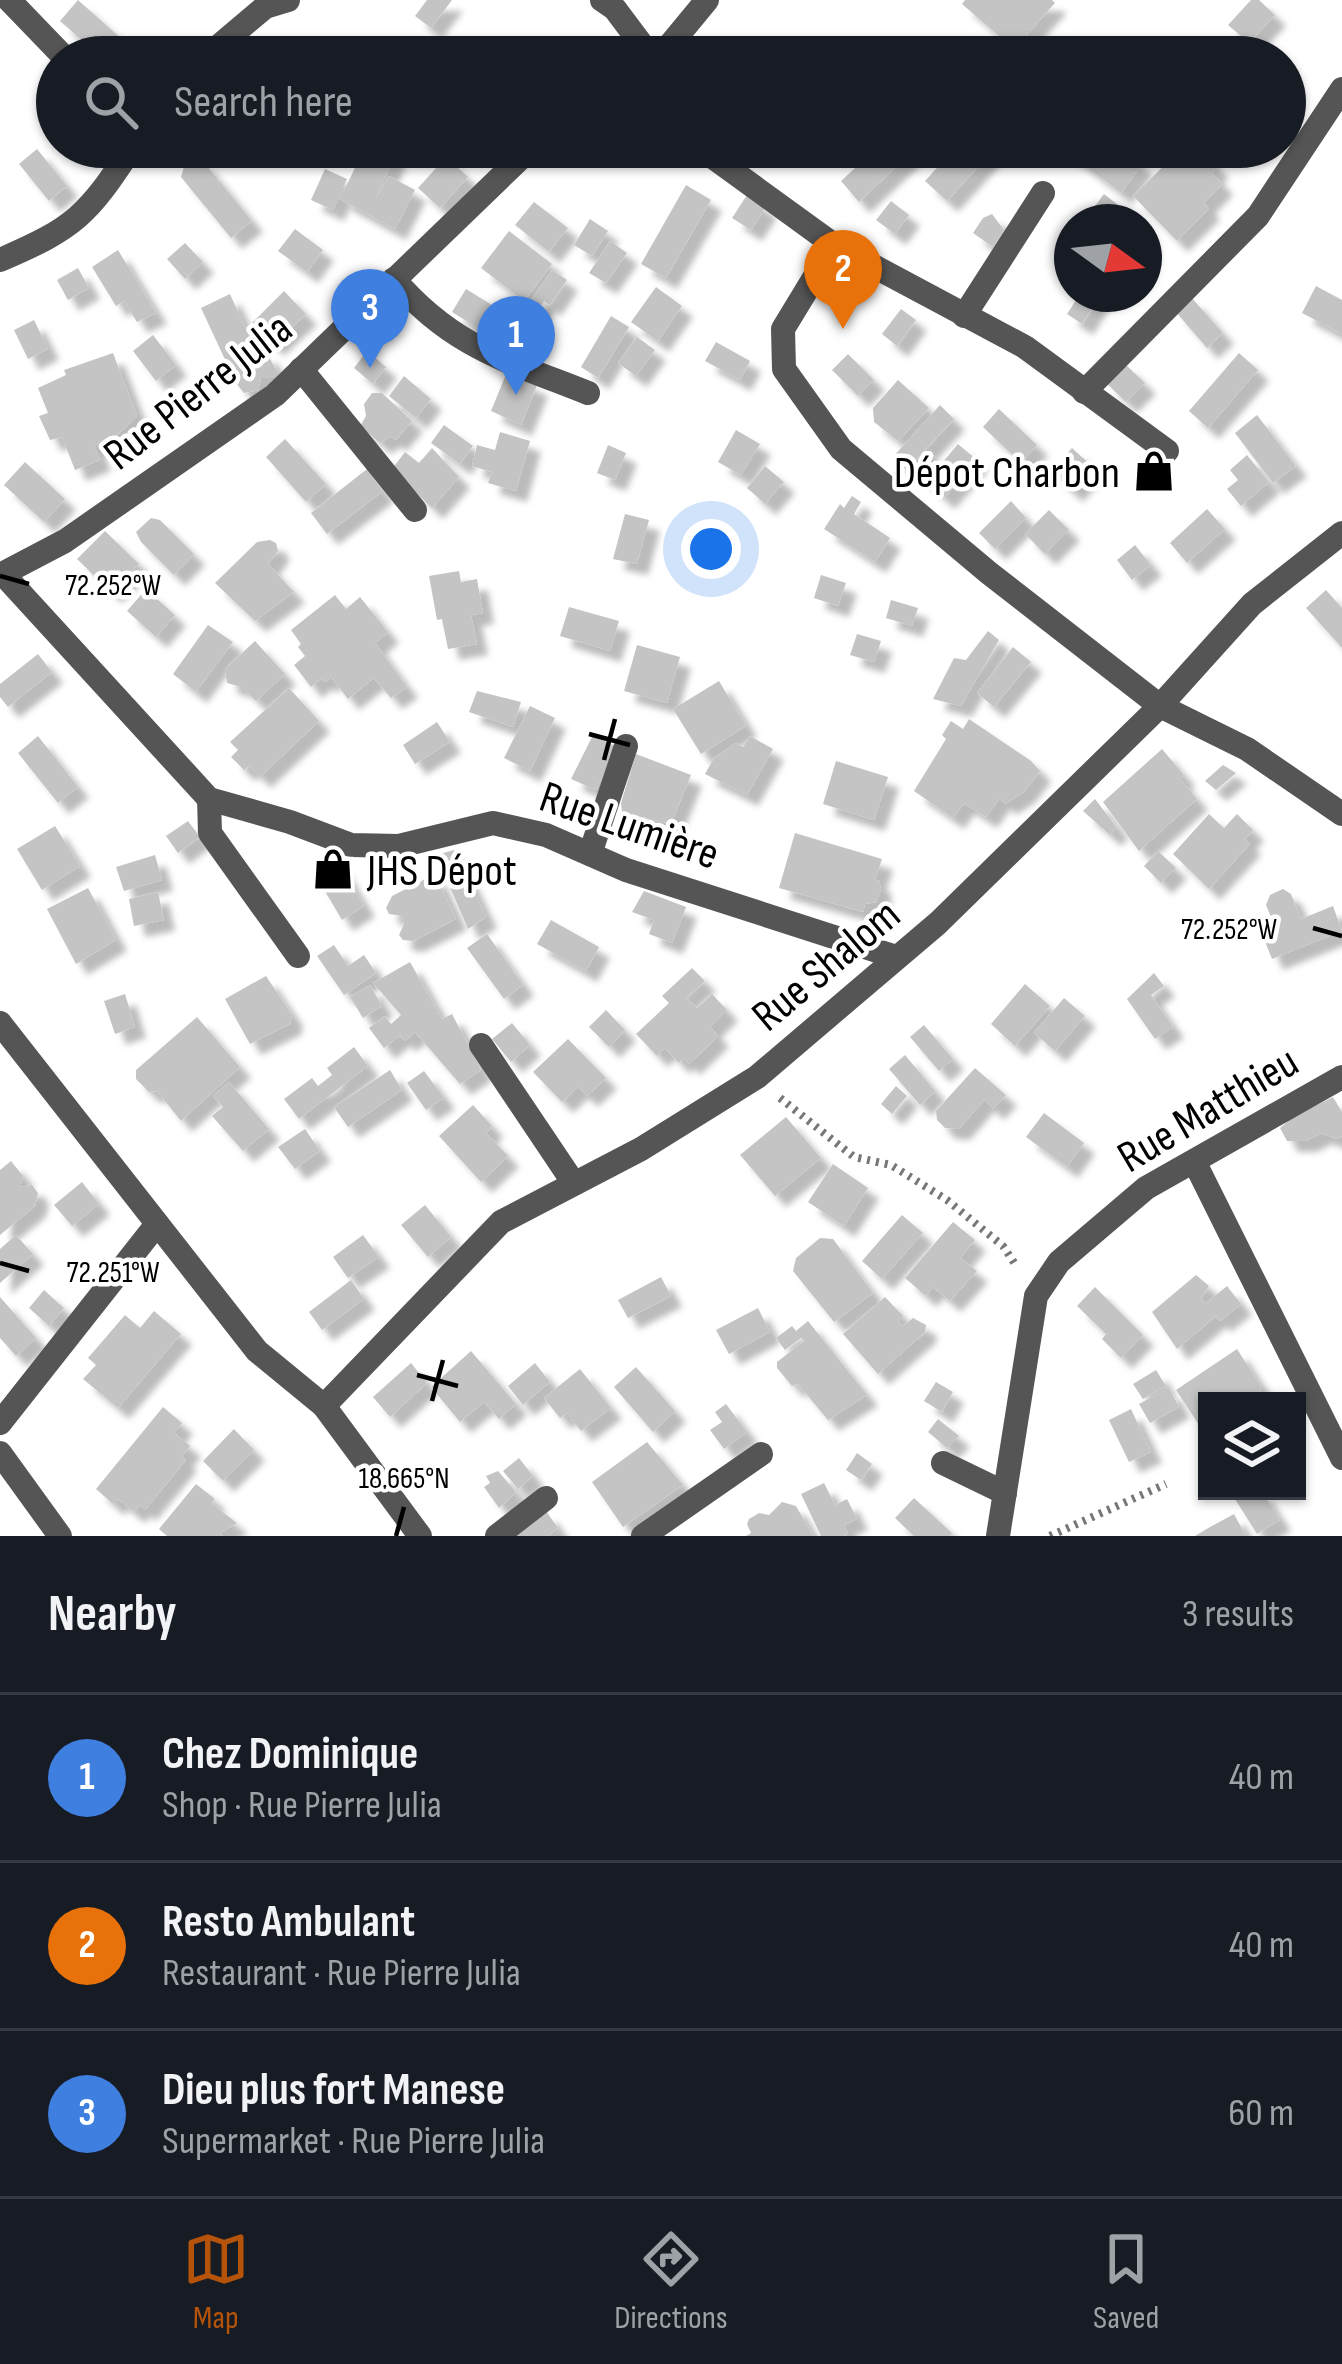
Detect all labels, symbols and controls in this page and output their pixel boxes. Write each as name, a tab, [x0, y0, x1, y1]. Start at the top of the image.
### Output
search box	[36, 36, 1306, 168]
icon: search	[78, 69, 144, 135]
text: Search here	[174, 75, 353, 130]
north arrow	[1054, 204, 1162, 312]
pin: 2	[804, 230, 882, 329]
pin: 3	[331, 269, 409, 368]
pin: 1	[477, 296, 555, 395]
street label: Rue Pierre Julia	[93, 301, 304, 483]
place label: Dépot Charbon	[894, 446, 1120, 501]
shop icon: Dépot Charbon	[1131, 448, 1177, 494]
your location	[681, 519, 741, 579]
text: 72.252°W	[65, 568, 162, 604]
street label: Rue Lumière	[532, 770, 726, 883]
place label: JHS Dépot	[366, 844, 517, 899]
shop icon: JHS Dépot	[310, 846, 356, 892]
street label: Rue Shalom	[741, 888, 912, 1044]
text: 72.252°W	[1181, 912, 1278, 948]
street label: Rue Matthieu	[1108, 1035, 1309, 1185]
text: 72.251°W	[67, 1255, 160, 1291]
map controls	[1198, 1392, 1306, 1500]
button: layers	[1198, 1392, 1306, 1500]
text: 18.665°N	[358, 1461, 450, 1497]
text: Nearby	[48, 1584, 177, 1645]
text: 3 results	[1182, 1591, 1294, 1638]
text: Chez Dominique	[162, 1727, 418, 1782]
text: 1	[79, 1754, 95, 1801]
text: 40 m	[1229, 1754, 1294, 1801]
text: Shop · Rue Pierre Julia	[162, 1782, 442, 1829]
text: Resto Ambulant	[162, 1895, 415, 1950]
text: 2	[78, 1922, 96, 1969]
text: 40 m	[1229, 1922, 1294, 1969]
text: Restaurant · Rue Pierre Julia	[162, 1950, 521, 1997]
text: Dieu plus fort Manese	[162, 2063, 505, 2118]
text: 3	[78, 2090, 96, 2137]
text: 60 m	[1228, 2090, 1294, 2137]
text: Supermarket · Rue Pierre Julia	[162, 2118, 545, 2165]
tab: Map	[183, 2226, 249, 2338]
tab: Directions	[614, 2226, 728, 2338]
tab: Saved	[1093, 2226, 1159, 2338]

